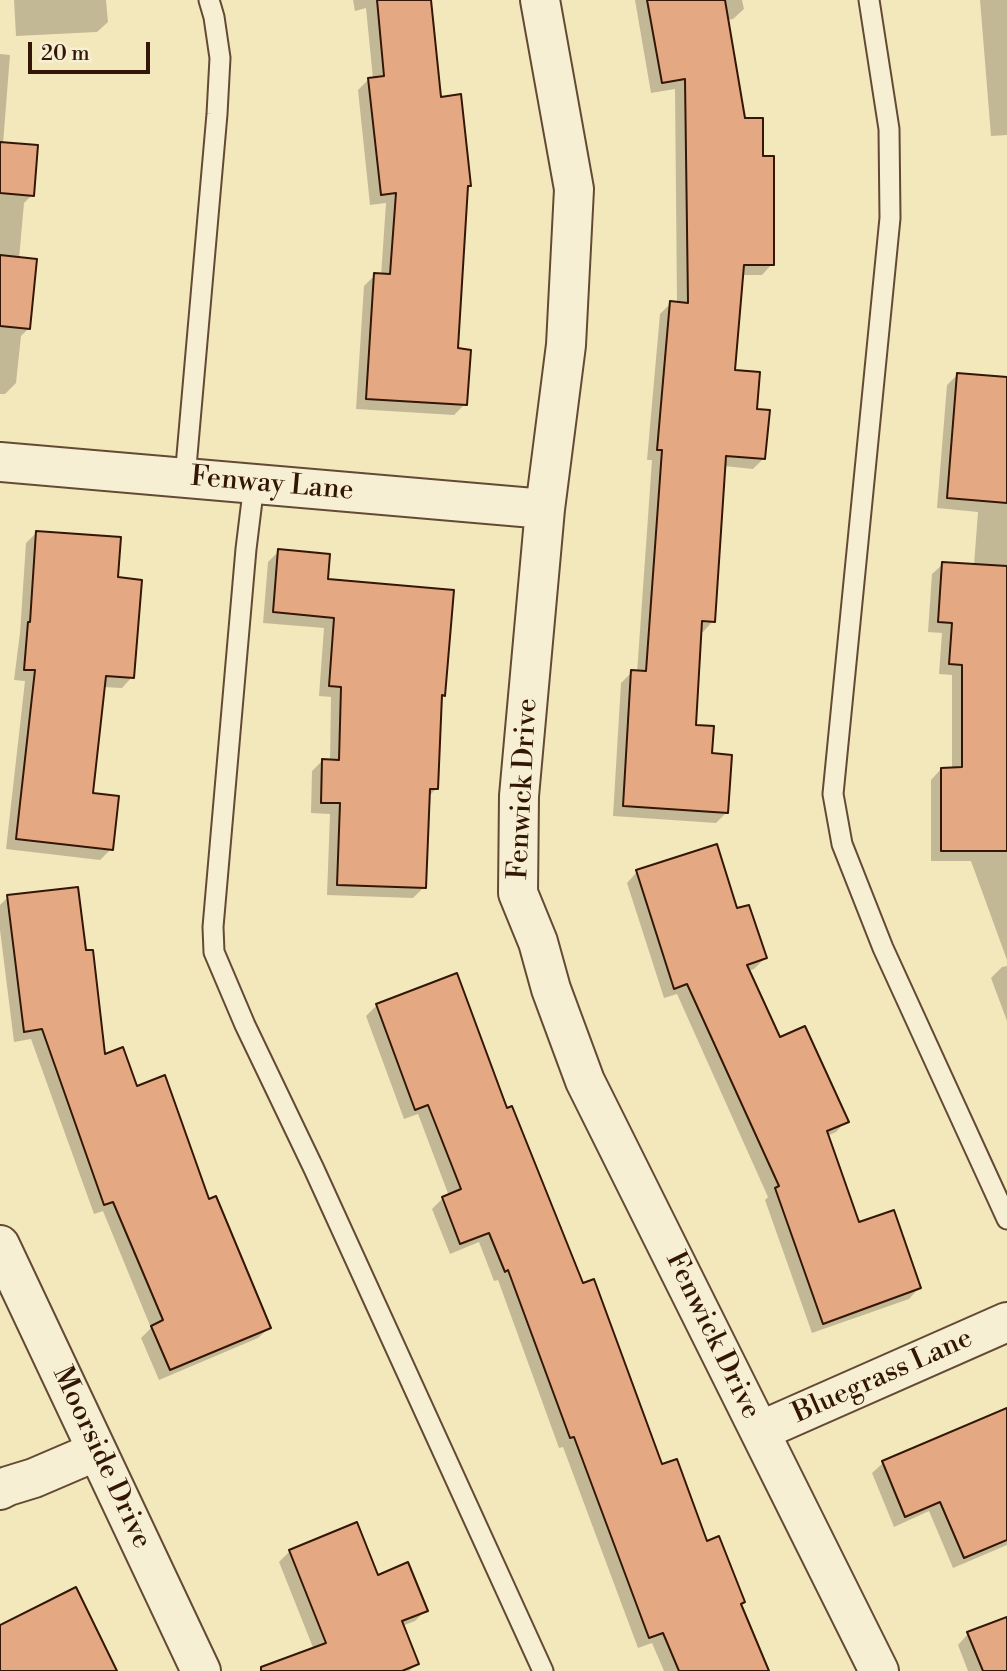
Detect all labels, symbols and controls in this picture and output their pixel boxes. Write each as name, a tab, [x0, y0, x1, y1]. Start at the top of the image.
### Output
scale bar	[32, 28, 154, 72]
text: 20 m	[41, 41, 90, 67]
street label: Fenway Lane	[189, 461, 355, 509]
street label: Fenwick Drive	[502, 697, 546, 881]
street label: Fenwick Drive	[657, 1247, 767, 1425]
street label: Bluegrass Lane	[788, 1322, 978, 1432]
street label: Moorside Drive	[44, 1362, 158, 1554]

